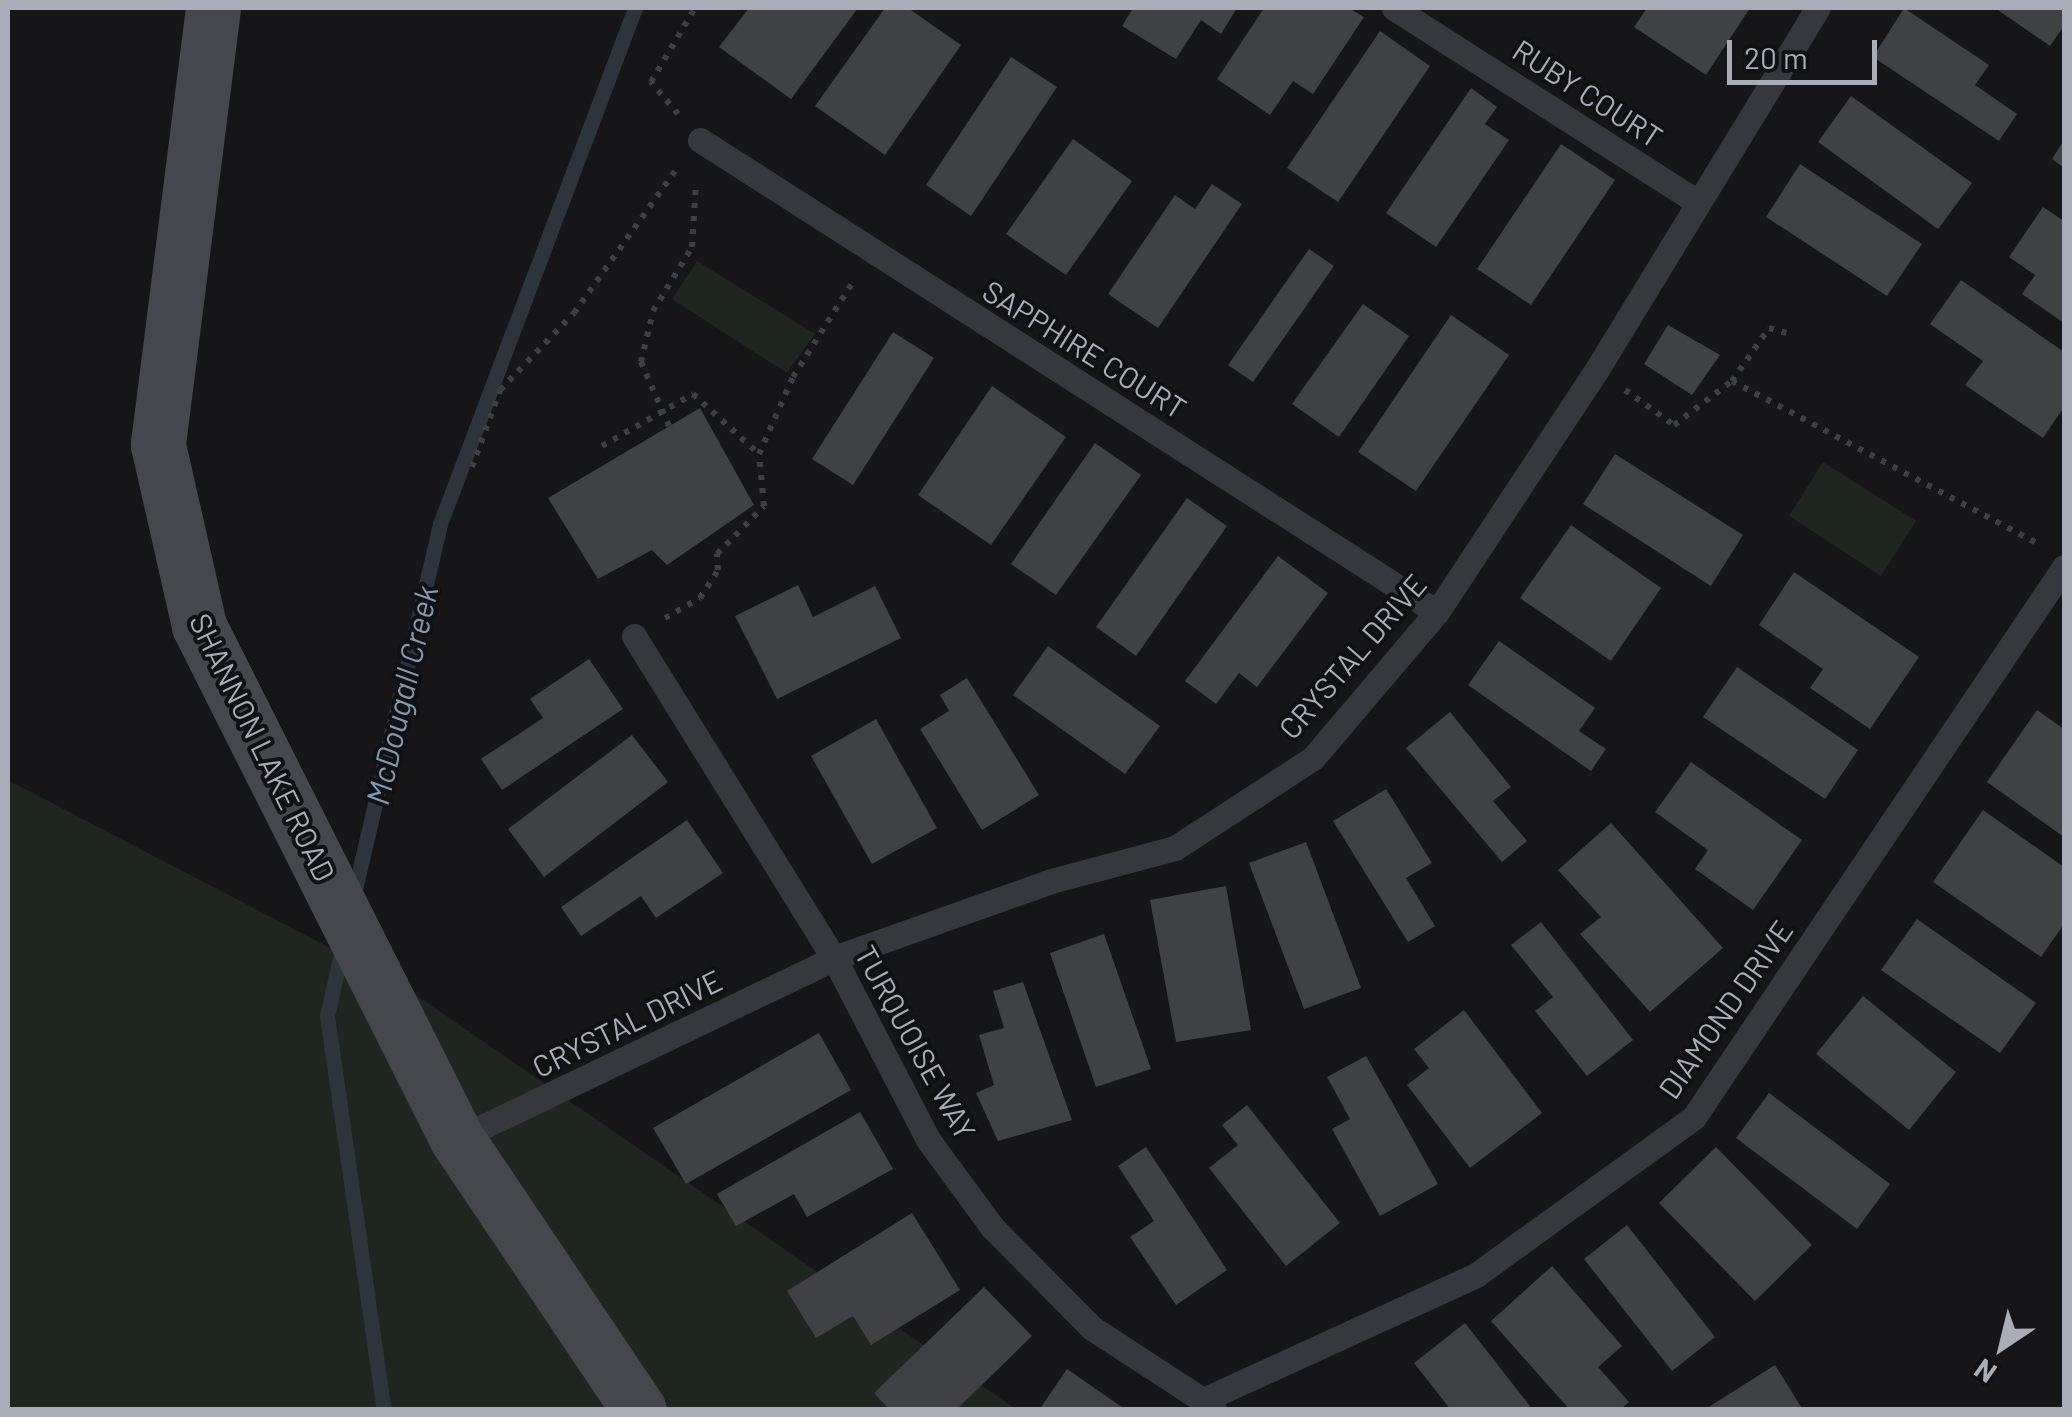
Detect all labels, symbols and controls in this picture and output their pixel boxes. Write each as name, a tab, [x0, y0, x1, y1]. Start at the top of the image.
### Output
scale bar	[1732, 20, 1882, 82]
street label: RUBY COURT	[1507, 31, 1669, 155]
text: 20 m	[1744, 39, 1808, 75]
street label: SAPPHIRE COURT	[977, 272, 1193, 426]
street label: CRYSTAL DRIVE	[1271, 566, 1433, 746]
water label: McDougall Creek	[357, 582, 445, 808]
street label: SHANNON LAKE ROAD	[183, 607, 343, 887]
street label: DIAMOND DRIVE	[1650, 913, 1800, 1105]
street label: TURQUOISE WAY	[848, 939, 984, 1145]
street label: CRYSTAL DRIVE	[526, 962, 728, 1084]
north arrow	[1952, 1297, 2052, 1397]
text: N	[1967, 1352, 2002, 1391]

